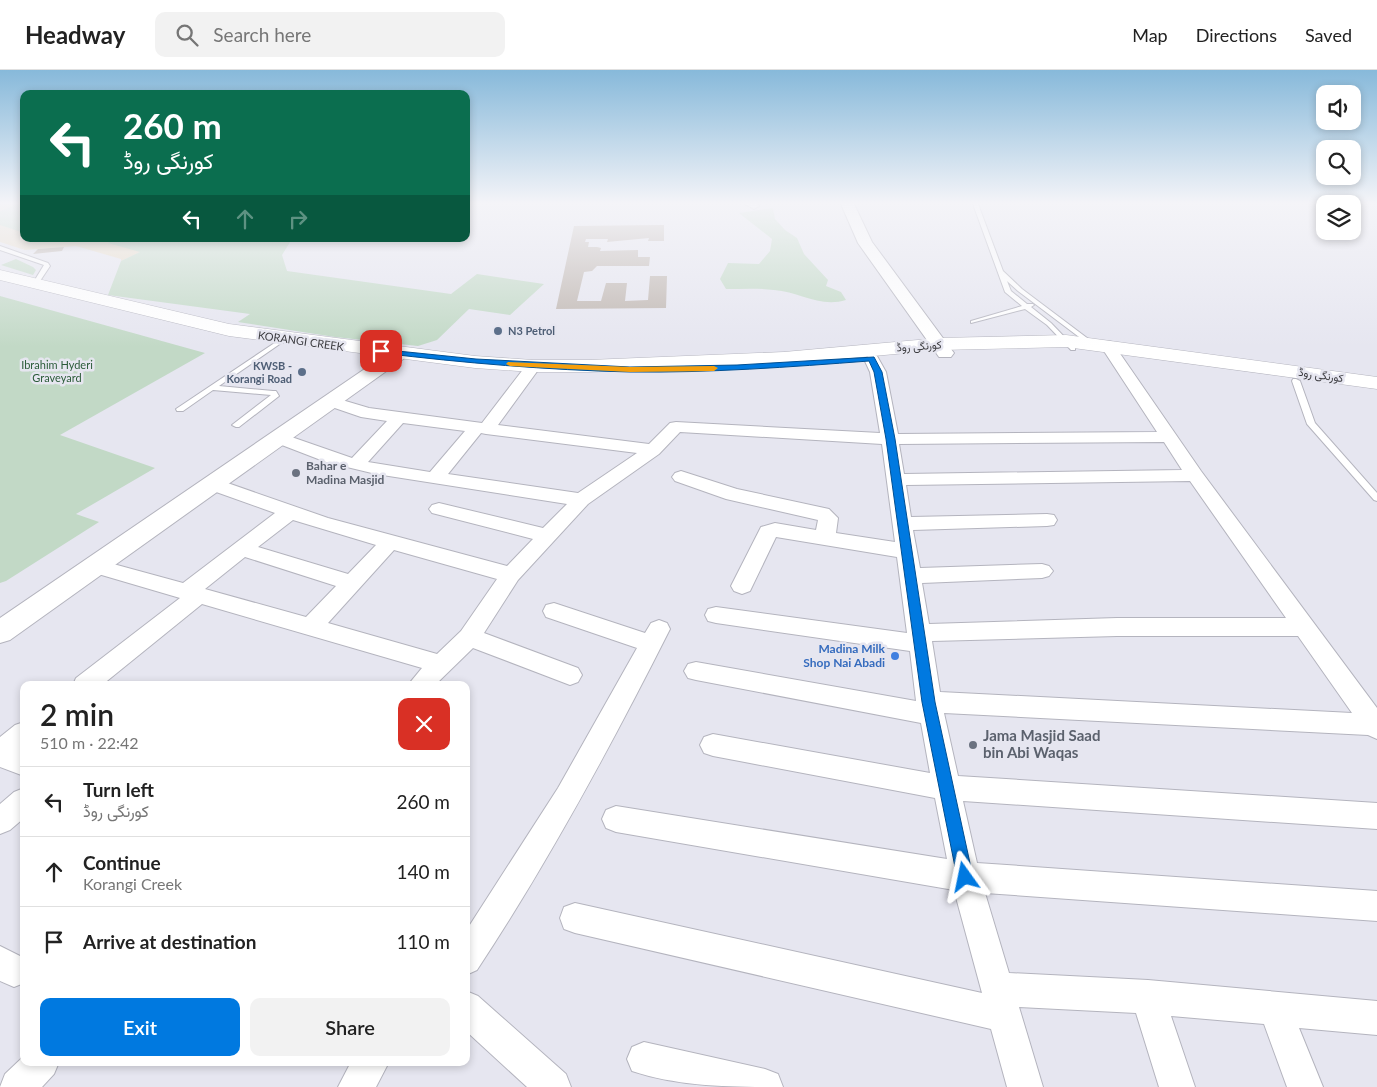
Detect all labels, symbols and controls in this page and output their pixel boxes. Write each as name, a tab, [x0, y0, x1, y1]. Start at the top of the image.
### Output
search box	[155, 12, 505, 57]
text: Headway	[25, 20, 125, 49]
icon: search	[173, 21, 201, 49]
text: Search here	[213, 23, 311, 46]
text: Map	[1132, 24, 1168, 46]
text: Directions	[1196, 24, 1277, 46]
text: Saved	[1305, 24, 1352, 46]
map controls	[1316, 85, 1361, 240]
button: sound	[1316, 85, 1361, 130]
text: 260 m	[123, 104, 222, 146]
icon: left	[40, 110, 105, 175]
button: search	[1316, 140, 1361, 185]
text: کورنگی روڈ	[123, 147, 214, 174]
button: layers	[1316, 195, 1361, 240]
icon: left	[178, 205, 206, 233]
icon: ahead	[231, 205, 259, 233]
icon: right	[284, 205, 312, 233]
place label: N3 Petrol	[508, 324, 555, 337]
marker: N3 Petrol	[492, 325, 504, 337]
street label: KORANGI CREEK	[257, 328, 346, 353]
pin	[360, 330, 402, 372]
icon: arrive	[367, 337, 395, 365]
street label: کورنگی روڈ	[896, 337, 942, 355]
park label: Ibrahim Hyderi Graveyard	[21, 358, 93, 384]
place label: KWSB - Korangi Road	[227, 359, 292, 385]
street label: کورنگی روڈ	[1298, 365, 1344, 385]
marker: KWSB - Korangi Road	[296, 366, 308, 378]
place label: Bahar e Madina Masjid	[306, 458, 385, 487]
marker: Bahar e Madina Masjid	[290, 467, 302, 479]
place label: Madina Milk Shop Nai Abadi	[803, 641, 886, 670]
marker: Madina Milk Shop Nai Abadi	[889, 650, 901, 662]
text: 2 min	[40, 696, 114, 732]
button: close	[398, 698, 450, 750]
place label: Jama Masjid Saad bin Abi Waqas	[983, 726, 1100, 761]
text: 510 m · 22:42	[40, 733, 139, 752]
marker: Jama Masjid Saad bin Abi Waqas	[967, 739, 979, 751]
text: Turn left	[83, 778, 154, 801]
icon: left	[40, 788, 68, 816]
text: 260 m	[396, 790, 450, 813]
text: کورنگی روڈ	[83, 801, 149, 820]
position arrow	[938, 850, 990, 902]
text: Continue	[83, 851, 161, 874]
icon: ahead	[40, 858, 68, 886]
text: 140 m	[396, 860, 450, 883]
text: Korangi Creek	[83, 874, 182, 893]
icon: arrive	[40, 928, 68, 956]
text: Arrive at destination	[83, 930, 256, 953]
text: 110 m	[396, 930, 450, 953]
button: Exit	[40, 998, 240, 1056]
button: Share	[250, 998, 450, 1056]

